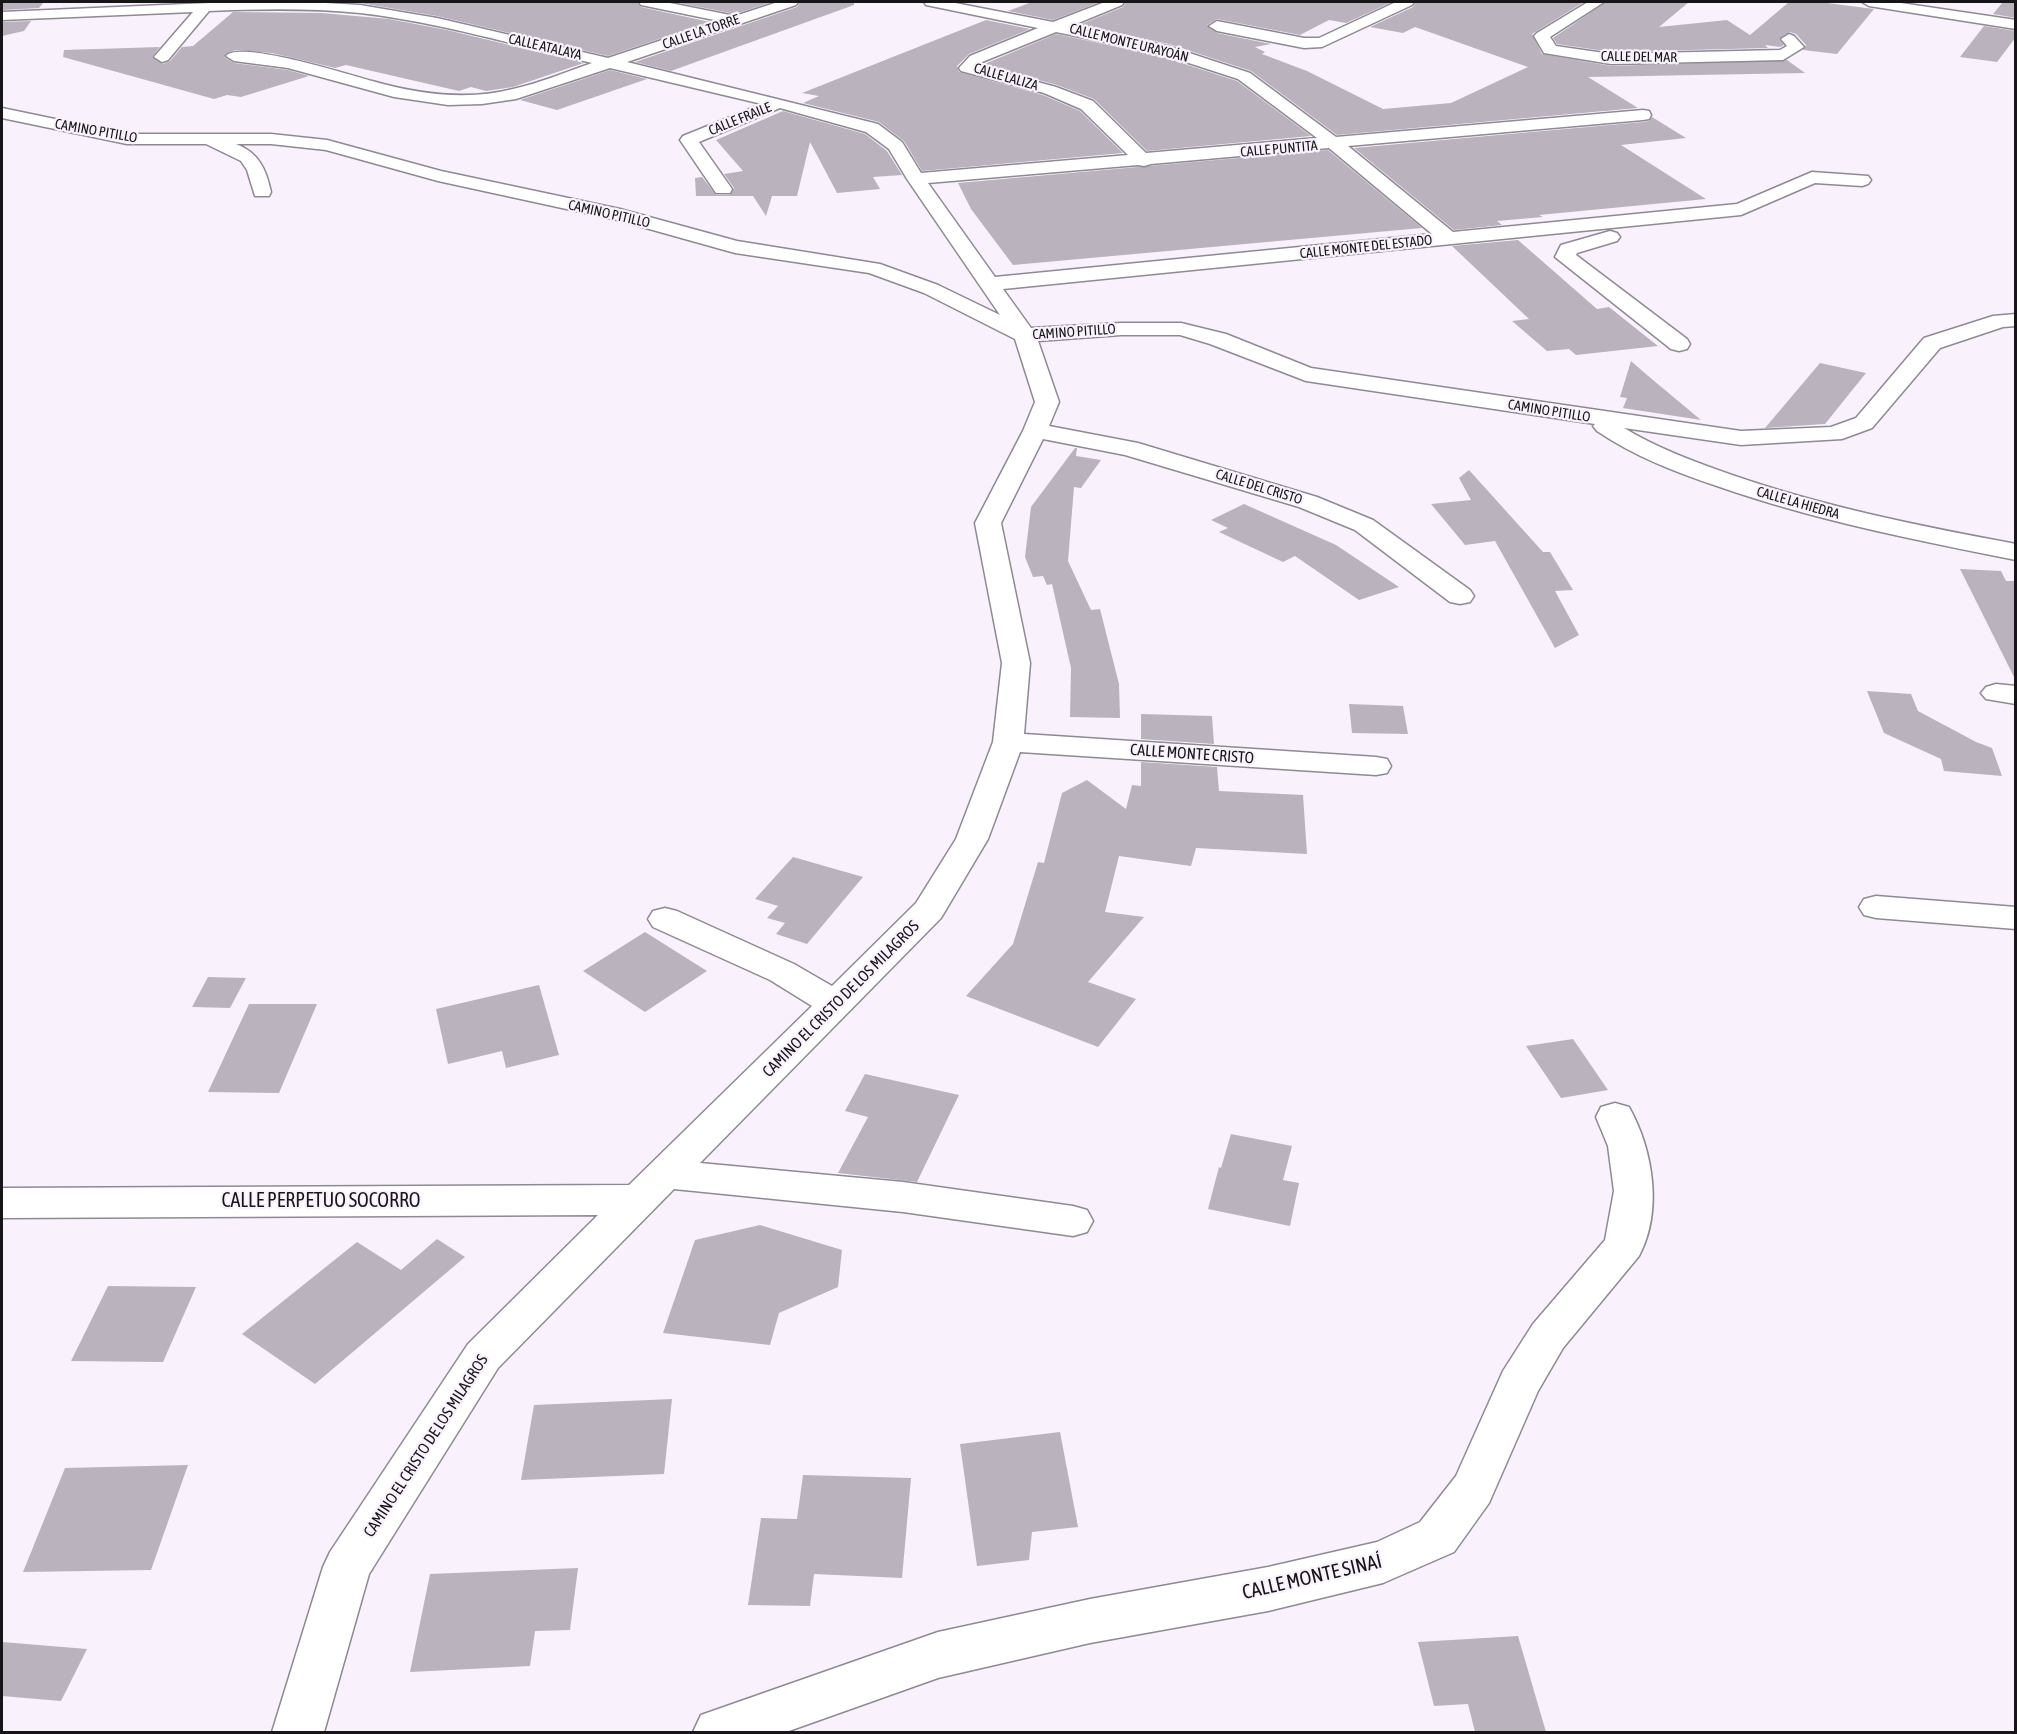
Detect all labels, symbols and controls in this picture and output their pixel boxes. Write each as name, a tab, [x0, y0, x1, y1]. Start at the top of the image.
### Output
street label: CALLE LA TORRE	[660, 11, 742, 53]
street label: CALLE MONTE URAYOÁN	[1068, 20, 1190, 66]
street label: CALLE ATALAYA	[507, 30, 583, 64]
street label: CALLE DEL MAR	[1601, 48, 1677, 66]
street label: CALLE LALIZA	[972, 60, 1040, 94]
street label: CALLE FRAILE	[706, 99, 774, 139]
street label: CAMINO PITILLO	[54, 115, 138, 147]
street label: CALLE PUNTITA	[1240, 137, 1318, 161]
street label: CAMINO PITILLO	[567, 196, 651, 232]
street label: CALLE MONTE DEL ESTADO	[1299, 232, 1433, 262]
street label: CAMINO PITILLO	[1032, 321, 1116, 343]
street label: CAMINO PITILLO	[1507, 396, 1591, 426]
street label: CALLE DEL CRISTO	[1214, 466, 1304, 508]
street label: CALLE LA HIEDRA	[1755, 483, 1841, 523]
street label: CALLE MONTE CRISTO	[1129, 740, 1255, 768]
street label: CAMINO EL CRISTO DE LOS MILAGROS	[759, 917, 923, 1081]
street label: CALLE PERPETUO SOCORRO	[221, 1189, 421, 1213]
street label: CAMINO EL CRISTO DE LOS MILAGROS	[360, 1351, 492, 1541]
street label: CALLE MONTE SINAÍ	[1240, 1549, 1384, 1605]

